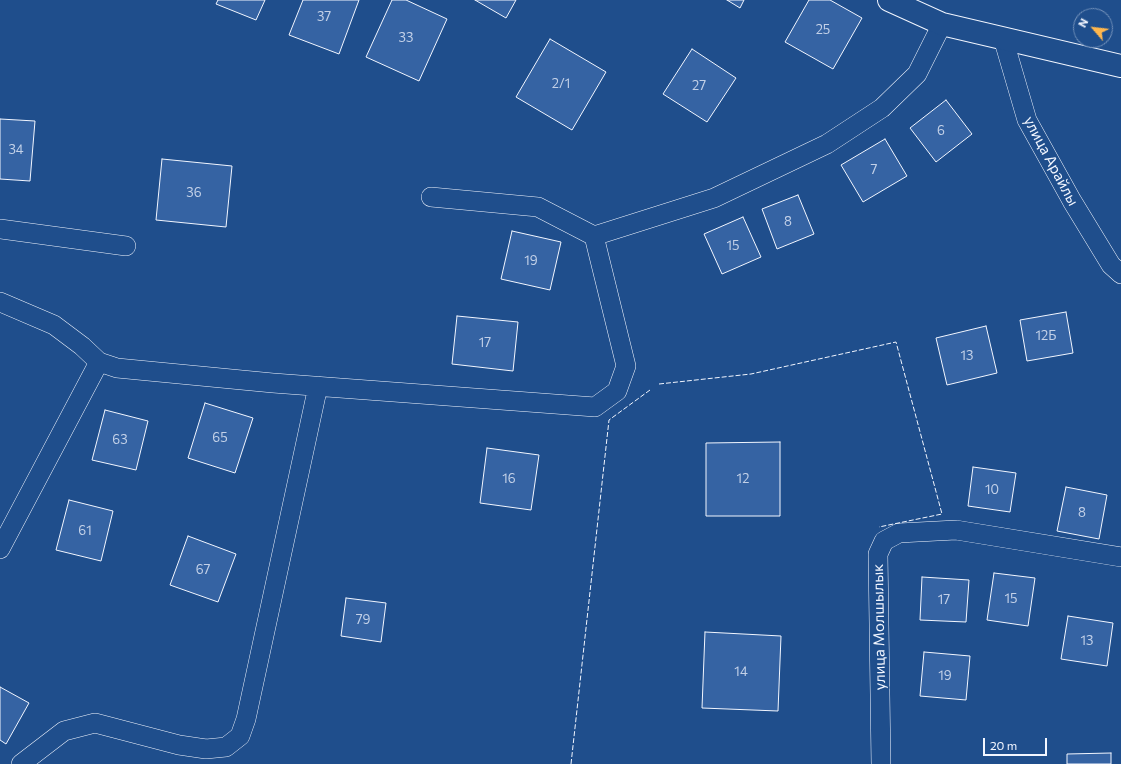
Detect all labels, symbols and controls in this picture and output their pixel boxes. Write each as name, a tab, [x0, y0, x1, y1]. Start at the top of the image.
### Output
north arrow	[1073, 8, 1113, 48]
house number: 37	[317, 9, 331, 25]
text: N	[1075, 16, 1091, 29]
house number: 25	[816, 22, 830, 38]
house number: 33	[399, 30, 413, 46]
house number: 2/1	[552, 76, 570, 92]
house number: 27	[692, 78, 706, 94]
street label: улица Арайлы	[1020, 113, 1082, 209]
house number: 6	[937, 123, 945, 139]
house number: 34	[8, 142, 24, 158]
house number: 7	[871, 162, 877, 178]
house number: 36	[186, 185, 202, 201]
house number: 8	[784, 214, 792, 230]
house number: 15	[726, 238, 740, 254]
house number: 19	[524, 253, 538, 269]
house number: 12Б	[1036, 328, 1056, 344]
house number: 17	[479, 335, 491, 351]
house number: 13	[961, 348, 973, 364]
house number: 65	[212, 430, 228, 446]
house number: 63	[112, 432, 128, 448]
house number: 16	[502, 471, 516, 487]
house number: 12	[737, 471, 749, 487]
house number: 10	[985, 482, 999, 498]
house number: 8	[1078, 505, 1086, 521]
house number: 61	[78, 523, 92, 539]
house number: 67	[196, 562, 210, 578]
street label: улица Молшылык	[869, 564, 889, 690]
house number: 15	[1004, 591, 1018, 607]
house number: 17	[938, 592, 950, 608]
house number: 79	[356, 612, 370, 628]
house number: 13	[1081, 633, 1093, 649]
house number: 14	[734, 664, 748, 680]
house number: 19	[938, 668, 952, 684]
scale bar	[985, 730, 1049, 756]
text: 20 m	[990, 738, 1017, 752]

